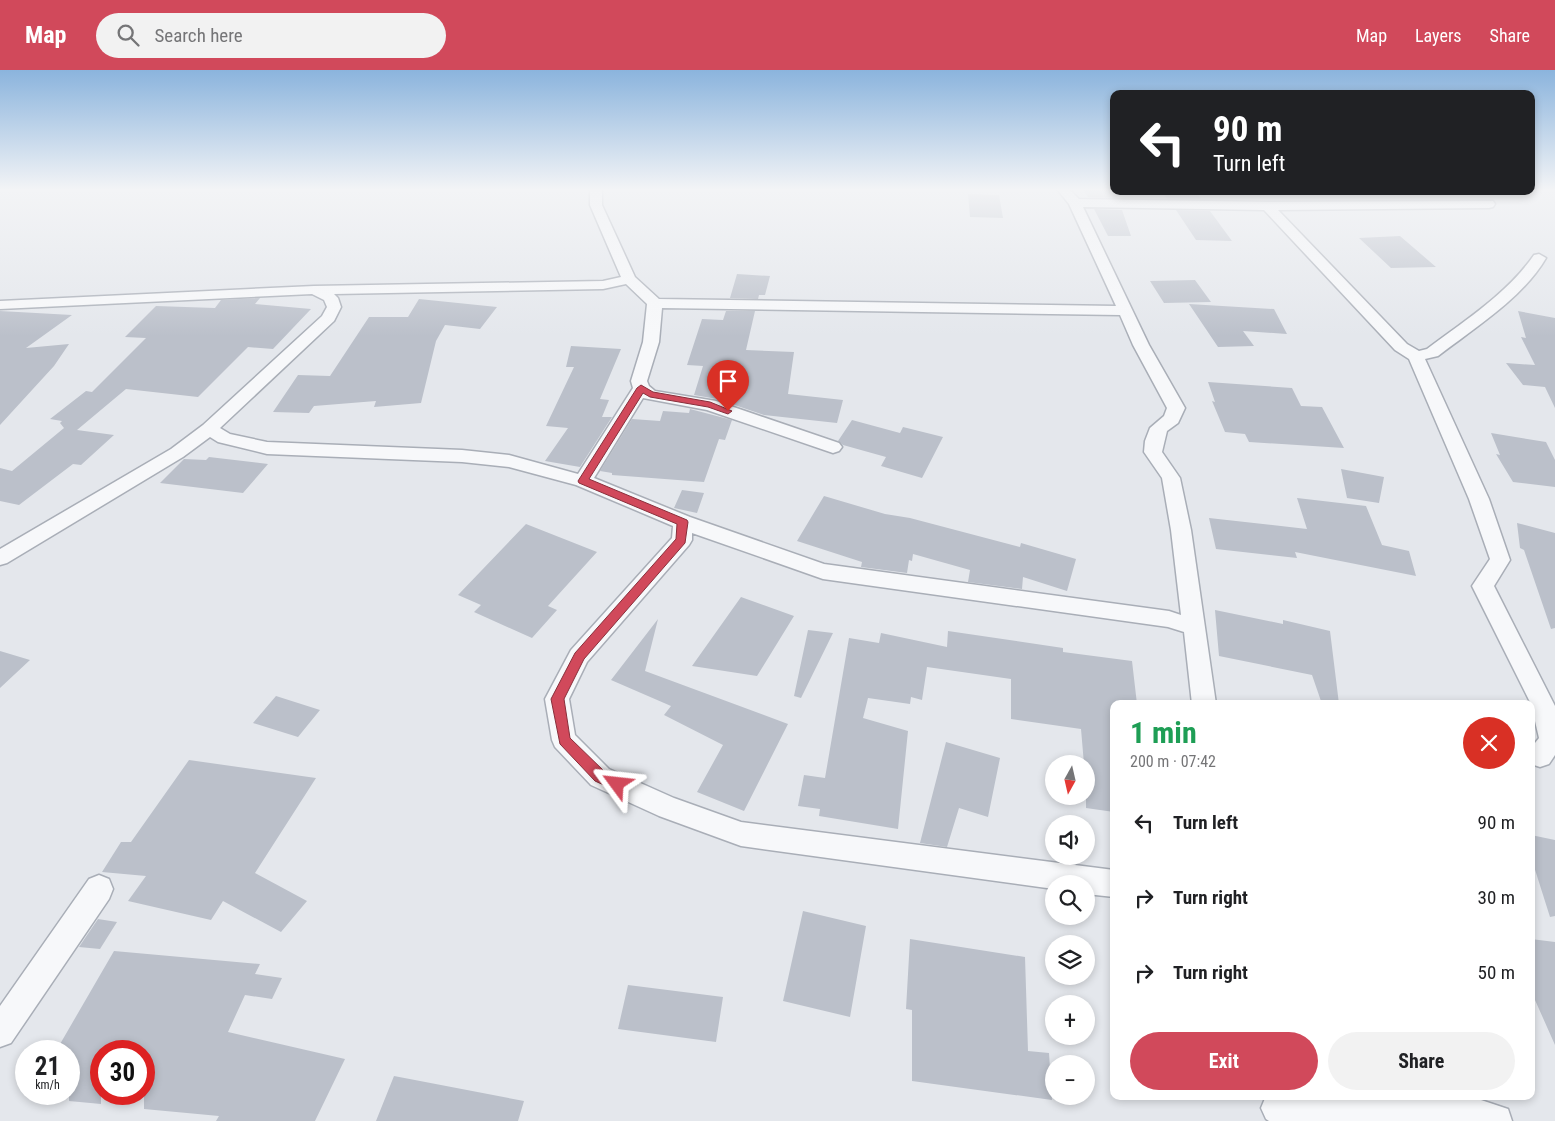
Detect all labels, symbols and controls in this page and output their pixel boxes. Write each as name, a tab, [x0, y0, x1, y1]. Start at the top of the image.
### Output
search box	[96, 13, 446, 58]
text: Map	[25, 21, 66, 49]
icon: search	[114, 21, 142, 49]
text: Search here	[154, 24, 243, 47]
text: Map	[1356, 25, 1387, 46]
text: Layers	[1415, 25, 1462, 46]
text: Share	[1490, 25, 1530, 46]
text: 90 m	[1213, 109, 1282, 150]
icon: left	[1130, 110, 1195, 175]
text: Turn left	[1213, 151, 1285, 176]
pin	[707, 360, 749, 411]
icon: arrive	[714, 367, 742, 395]
text: 1 min	[1130, 715, 1197, 750]
button: close	[1463, 717, 1515, 769]
text: 200 m · 07:42	[1130, 752, 1216, 771]
north arrow	[1045, 755, 1095, 805]
map controls	[1045, 755, 1095, 1105]
position arrow	[590, 757, 642, 809]
icon: left	[1130, 809, 1158, 837]
text: Turn left	[1173, 811, 1238, 834]
text: 90 m	[1478, 811, 1515, 834]
button: sound	[1045, 815, 1095, 865]
button: search	[1045, 875, 1095, 925]
icon: right	[1130, 884, 1158, 912]
text: Turn right	[1173, 886, 1248, 909]
text: 30 m	[1478, 886, 1515, 909]
button: layers	[1045, 935, 1095, 985]
icon: right	[1130, 959, 1158, 987]
text: Turn right	[1173, 961, 1248, 984]
text: 50 m	[1478, 961, 1515, 984]
button: +	[1045, 995, 1095, 1045]
button: Exit	[1130, 1032, 1318, 1090]
button: Share	[1328, 1032, 1515, 1090]
speed limit sign: 30	[90, 1040, 155, 1105]
text: 21	[35, 1052, 60, 1081]
button: −	[1045, 1055, 1095, 1105]
text: km/h	[35, 1078, 60, 1092]

